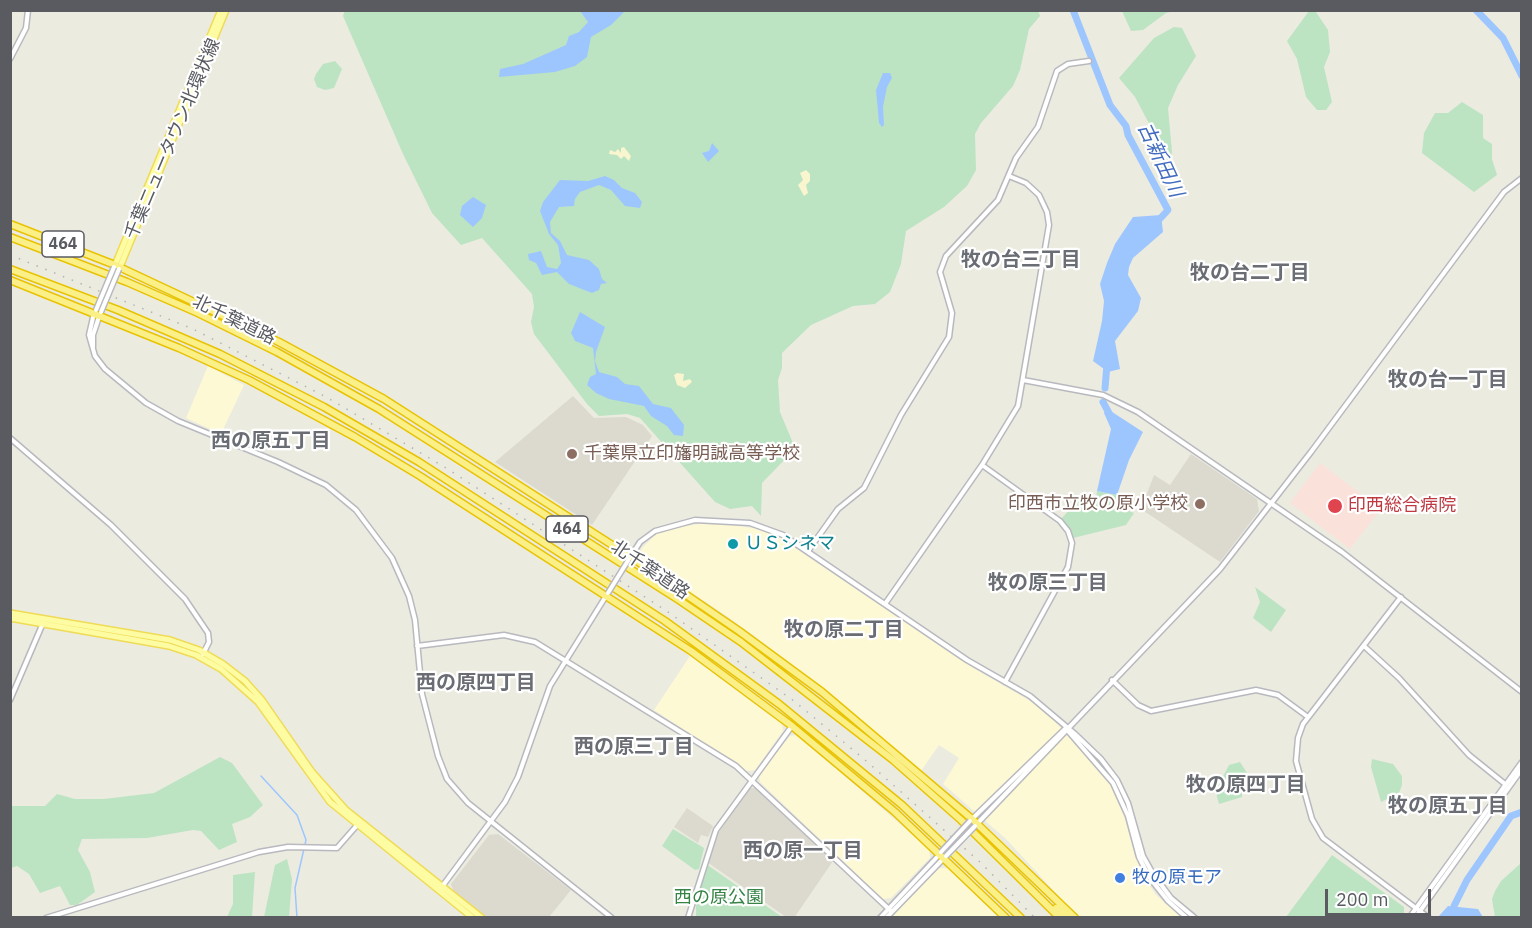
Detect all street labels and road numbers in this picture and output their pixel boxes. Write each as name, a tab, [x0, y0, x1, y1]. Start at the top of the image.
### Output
street label: 千葉ニュータウン北環状線	[121, 35, 225, 243]
road number: 464	[42, 231, 84, 257]
street label: 北千葉道路	[189, 291, 279, 349]
road number: 464	[546, 516, 588, 542]
street label: 北千葉道路	[607, 536, 693, 604]

